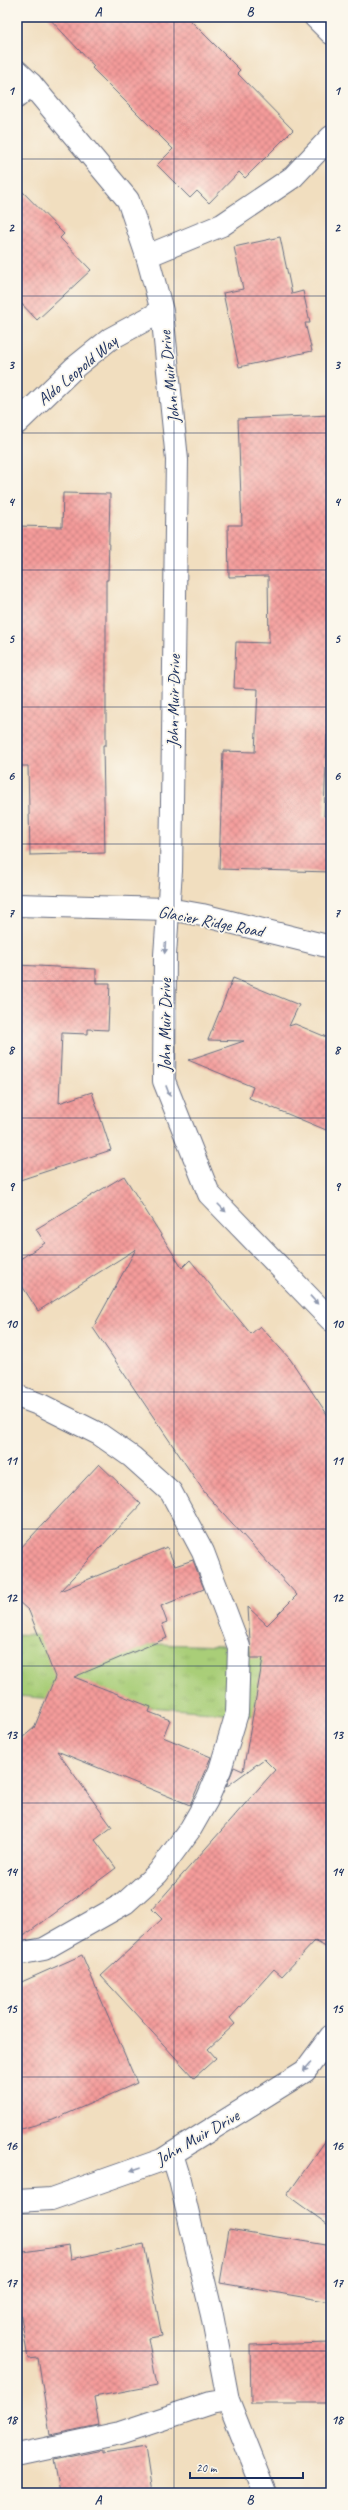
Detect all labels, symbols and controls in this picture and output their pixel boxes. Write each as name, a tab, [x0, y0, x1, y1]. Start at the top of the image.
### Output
text: A	[95, 4, 103, 20]
text: B	[247, 4, 255, 20]
text: 1	[8, 83, 16, 99]
text: 1	[334, 83, 342, 99]
text: 2	[8, 220, 15, 236]
text: 2	[334, 220, 341, 236]
street label: John Muir Drive	[154, 328, 185, 425]
street label: Aldo Leopold Way	[33, 330, 122, 410]
text: 3	[8, 357, 15, 373]
text: 3	[334, 357, 341, 373]
text: 4	[8, 494, 16, 510]
text: 4	[334, 494, 342, 510]
text: 5	[8, 631, 15, 647]
text: 5	[334, 631, 341, 647]
street label: John Muir Drive	[162, 653, 185, 749]
text: 6	[8, 768, 15, 784]
text: 6	[334, 768, 341, 784]
street label: Glacier Ridge Road	[156, 901, 268, 942]
text: 7	[8, 905, 15, 921]
text: 7	[334, 905, 341, 921]
one-way arrow	[162, 942, 169, 954]
street label: John Muir Drive	[155, 977, 176, 1073]
text: 8	[8, 1042, 16, 1058]
text: 8	[334, 1042, 342, 1058]
one-way arrow	[166, 1086, 172, 1098]
text: 9	[8, 1179, 15, 1195]
text: 9	[334, 1179, 341, 1195]
one-way arrow	[217, 1203, 227, 1213]
one-way arrow	[309, 1295, 319, 1305]
text: 10	[5, 1316, 18, 1332]
text: 10	[331, 1316, 344, 1332]
text: 11	[5, 1453, 19, 1469]
text: 11	[331, 1453, 345, 1469]
text: 12	[5, 1590, 18, 1606]
text: 12	[331, 1590, 344, 1606]
text: 13	[5, 1727, 18, 1743]
text: 13	[331, 1727, 344, 1743]
text: 14	[5, 1864, 19, 1880]
text: 14	[331, 1864, 345, 1880]
text: 15	[5, 2001, 18, 2017]
text: 15	[331, 2001, 344, 2017]
one-way arrow	[303, 2062, 312, 2072]
street label: John Muir Drive	[151, 2104, 244, 2170]
text: 16	[5, 2138, 18, 2154]
text: 16	[331, 2138, 344, 2154]
one-way arrow	[130, 2166, 142, 2172]
text: 17	[5, 2275, 18, 2291]
text: 17	[331, 2275, 344, 2291]
text: 18	[5, 2412, 19, 2428]
text: 18	[331, 2412, 345, 2428]
scale bar	[190, 2454, 303, 2480]
text: 20 m	[196, 2460, 218, 2476]
text: A	[95, 2492, 103, 2508]
text: B	[247, 2492, 255, 2508]

